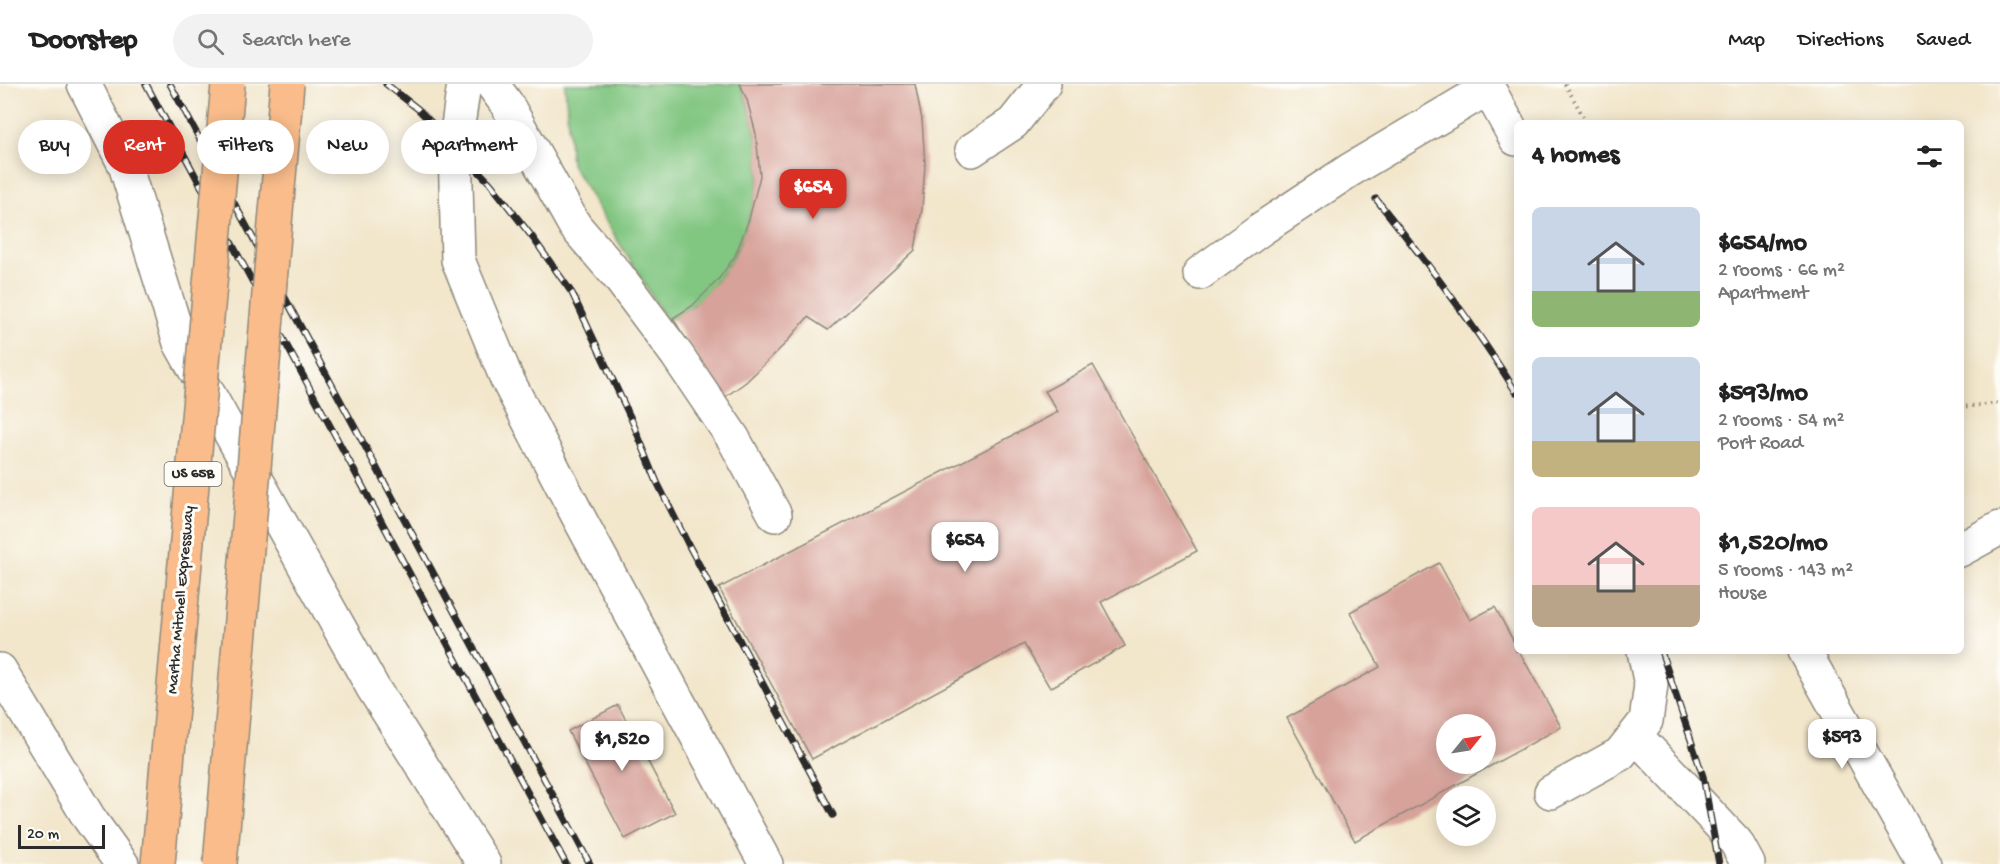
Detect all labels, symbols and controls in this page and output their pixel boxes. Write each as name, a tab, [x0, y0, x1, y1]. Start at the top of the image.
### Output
search box	[173, 14, 593, 68]
text: Doorstep	[30, 25, 137, 58]
icon: search	[194, 25, 227, 58]
text: Search here	[242, 28, 351, 54]
text: Map	[1728, 29, 1765, 54]
text: Directions	[1798, 29, 1883, 54]
text: Saved	[1916, 29, 1970, 54]
chip: Buy	[18, 120, 91, 174]
chip: Rent	[103, 120, 185, 174]
chip: Filters	[197, 120, 294, 174]
chip: New	[306, 120, 389, 174]
chip: Apartment	[401, 120, 537, 174]
icon: filters	[1913, 140, 1946, 173]
text: 4 homes	[1532, 141, 1619, 172]
pin: $654	[777, 169, 849, 220]
text: $654	[793, 177, 833, 200]
text: $654/mo	[1718, 229, 1807, 260]
icon: home	[1580, 231, 1652, 303]
text: 2 rooms · 66 m²	[1718, 260, 1845, 283]
text: Apartment	[1718, 283, 1808, 306]
text: $593/mo	[1718, 379, 1808, 410]
icon: home	[1580, 381, 1652, 453]
text: 2 rooms · 54 m²	[1718, 410, 1845, 433]
text: Port Road	[1718, 433, 1803, 456]
road number: US 65B	[164, 462, 222, 486]
street label: Martha Mitchell Expressway	[164, 505, 200, 695]
pin: $654	[929, 522, 1001, 573]
text: $1,520/mo	[1718, 529, 1828, 560]
text: $654	[945, 530, 985, 553]
icon: home	[1580, 531, 1652, 603]
text: 5 rooms · 143 m²	[1718, 560, 1853, 583]
text: House	[1718, 583, 1767, 606]
north arrow	[1436, 714, 1496, 774]
map controls	[1436, 714, 1496, 846]
pin: $593	[1806, 719, 1878, 770]
pin: $1,520	[573, 721, 671, 772]
text: $593	[1822, 727, 1862, 750]
text: $1,520	[594, 729, 650, 752]
button: layers	[1436, 786, 1496, 846]
scale bar	[18, 822, 105, 850]
text: 20 m	[27, 826, 59, 845]

